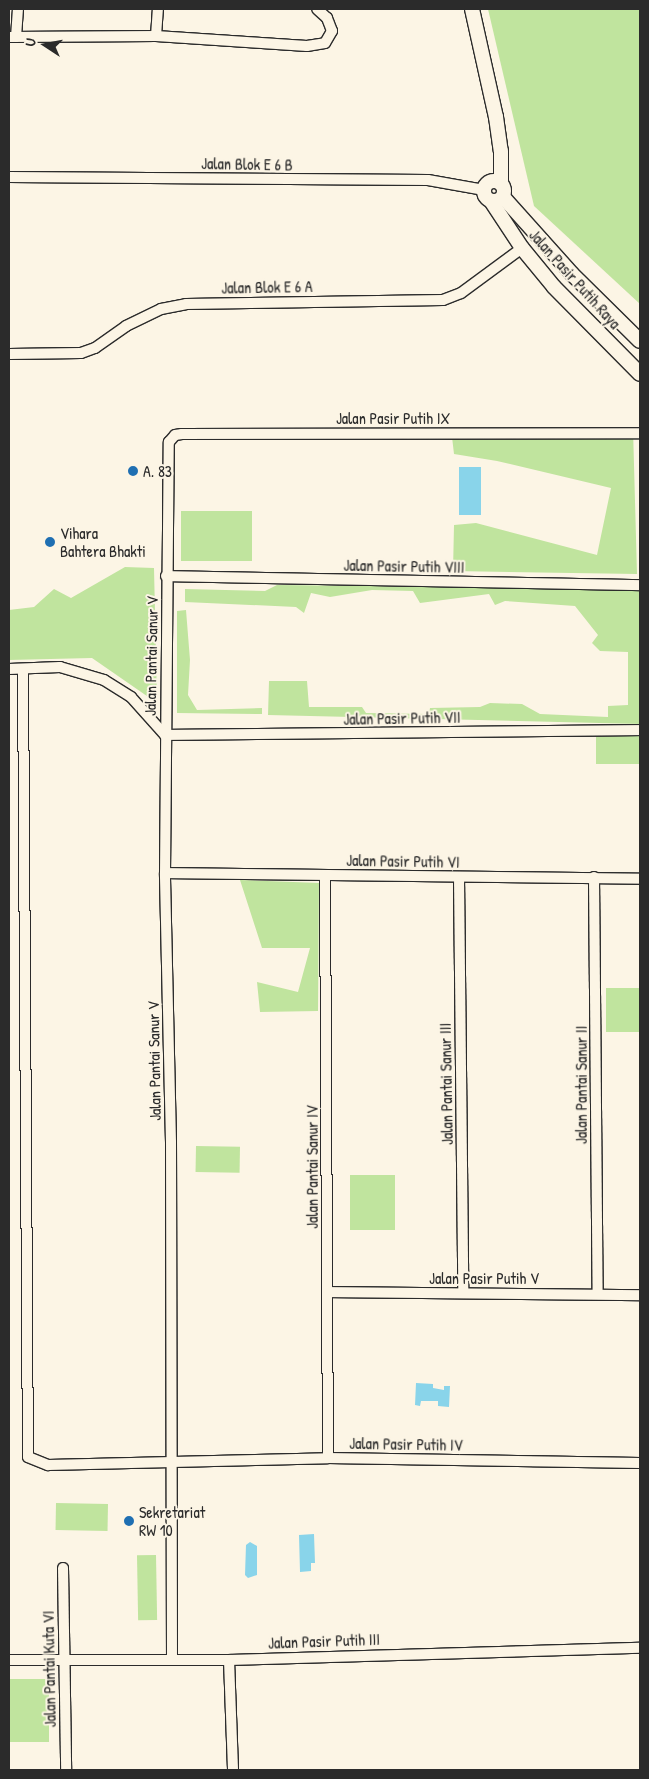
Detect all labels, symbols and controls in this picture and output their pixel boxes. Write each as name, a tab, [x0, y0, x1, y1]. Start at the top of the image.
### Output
north arrow	[20, 20, 70, 70]
text: U	[20, 36, 40, 48]
street label: Jalan Blok E 6 B	[201, 154, 293, 174]
street label: Jalan Pasir Putih Raya	[525, 225, 625, 333]
street label: Jalan Blok E 6 A	[221, 277, 313, 297]
street label: Jalan Pasir Putih IX	[336, 408, 450, 428]
place label: A. 83	[143, 461, 172, 481]
marker: A. 83	[127, 465, 139, 477]
place label: Vihara Bahtera Bhakti	[60, 523, 146, 561]
marker: Vihara Bahtera Bhakti	[44, 536, 56, 548]
street label: Jalan Pasir Putih VIII	[343, 555, 465, 577]
street label: Jalan Pantai Sanur V	[140, 596, 162, 716]
street label: Jalan Pasir Putih VII	[343, 707, 461, 729]
street label: Jalan Pasir Putih VI	[346, 850, 460, 872]
street label: Jalan Pantai Sanur V	[143, 1001, 165, 1121]
street label: Jalan Pantai Sanur III	[435, 1023, 457, 1145]
street label: Jalan Pantai Sanur II	[571, 1026, 591, 1144]
street label: Jalan Pantai Sanur IV	[302, 1105, 322, 1229]
street label: Jalan Pasir Putih V	[429, 1268, 539, 1288]
street label: Jalan Pasir Putih IV	[349, 1433, 463, 1455]
place label: Sekretariat RW 10	[139, 1502, 205, 1540]
marker: Sekretariat RW 10	[123, 1515, 135, 1527]
street label: Jalan Pantai Kuta VI	[38, 1610, 60, 1728]
street label: Jalan Pasir Putih III	[268, 1629, 380, 1653]

